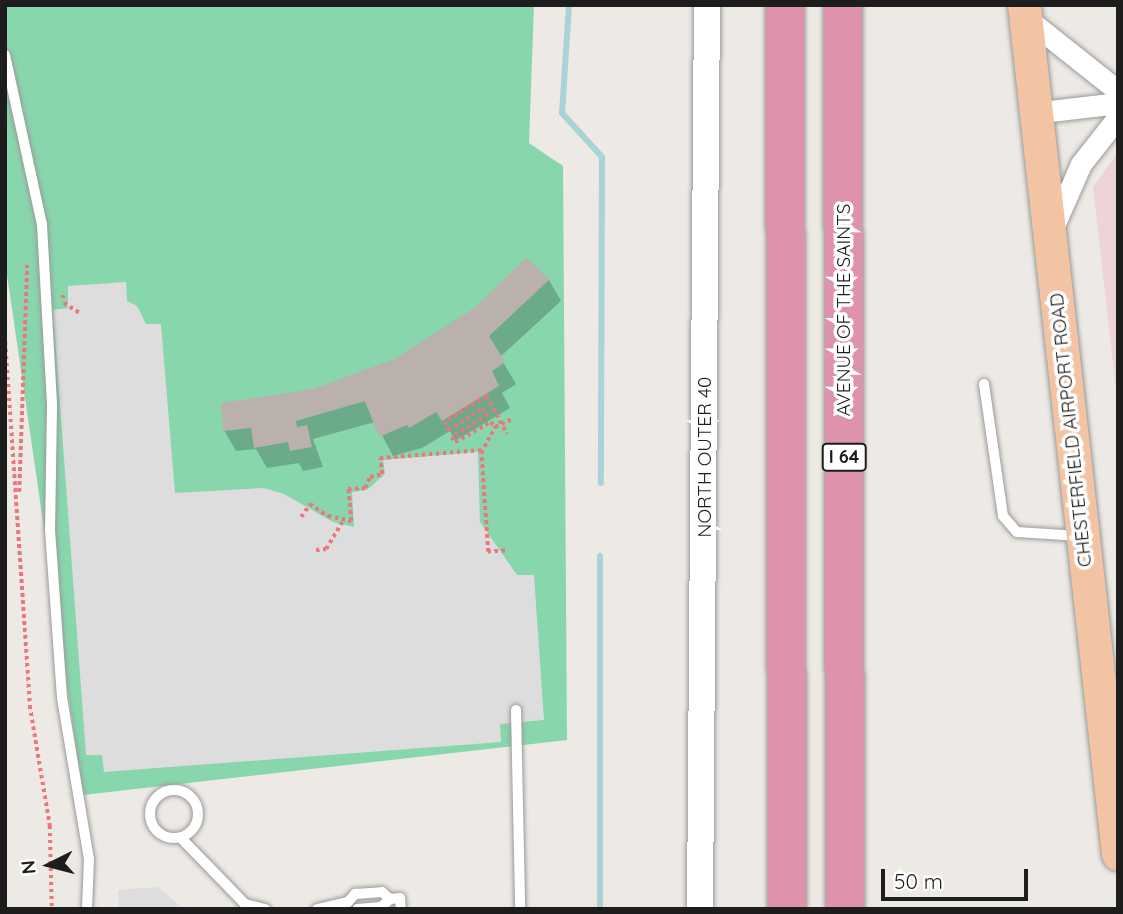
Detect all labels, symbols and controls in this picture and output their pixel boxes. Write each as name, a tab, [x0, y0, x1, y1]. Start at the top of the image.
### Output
street label: AVENUE OF THE SAINTS	[833, 204, 855, 416]
street label: CHESTERFIELD AIRPORT ROAD	[1045, 292, 1097, 568]
street label: NORTH OUTER 40	[694, 377, 716, 537]
road number: I 64	[821, 443, 867, 472]
north arrow	[14, 830, 84, 900]
scale bar	[885, 855, 1032, 899]
text: N	[15, 859, 41, 875]
text: 50 m	[894, 868, 943, 894]

